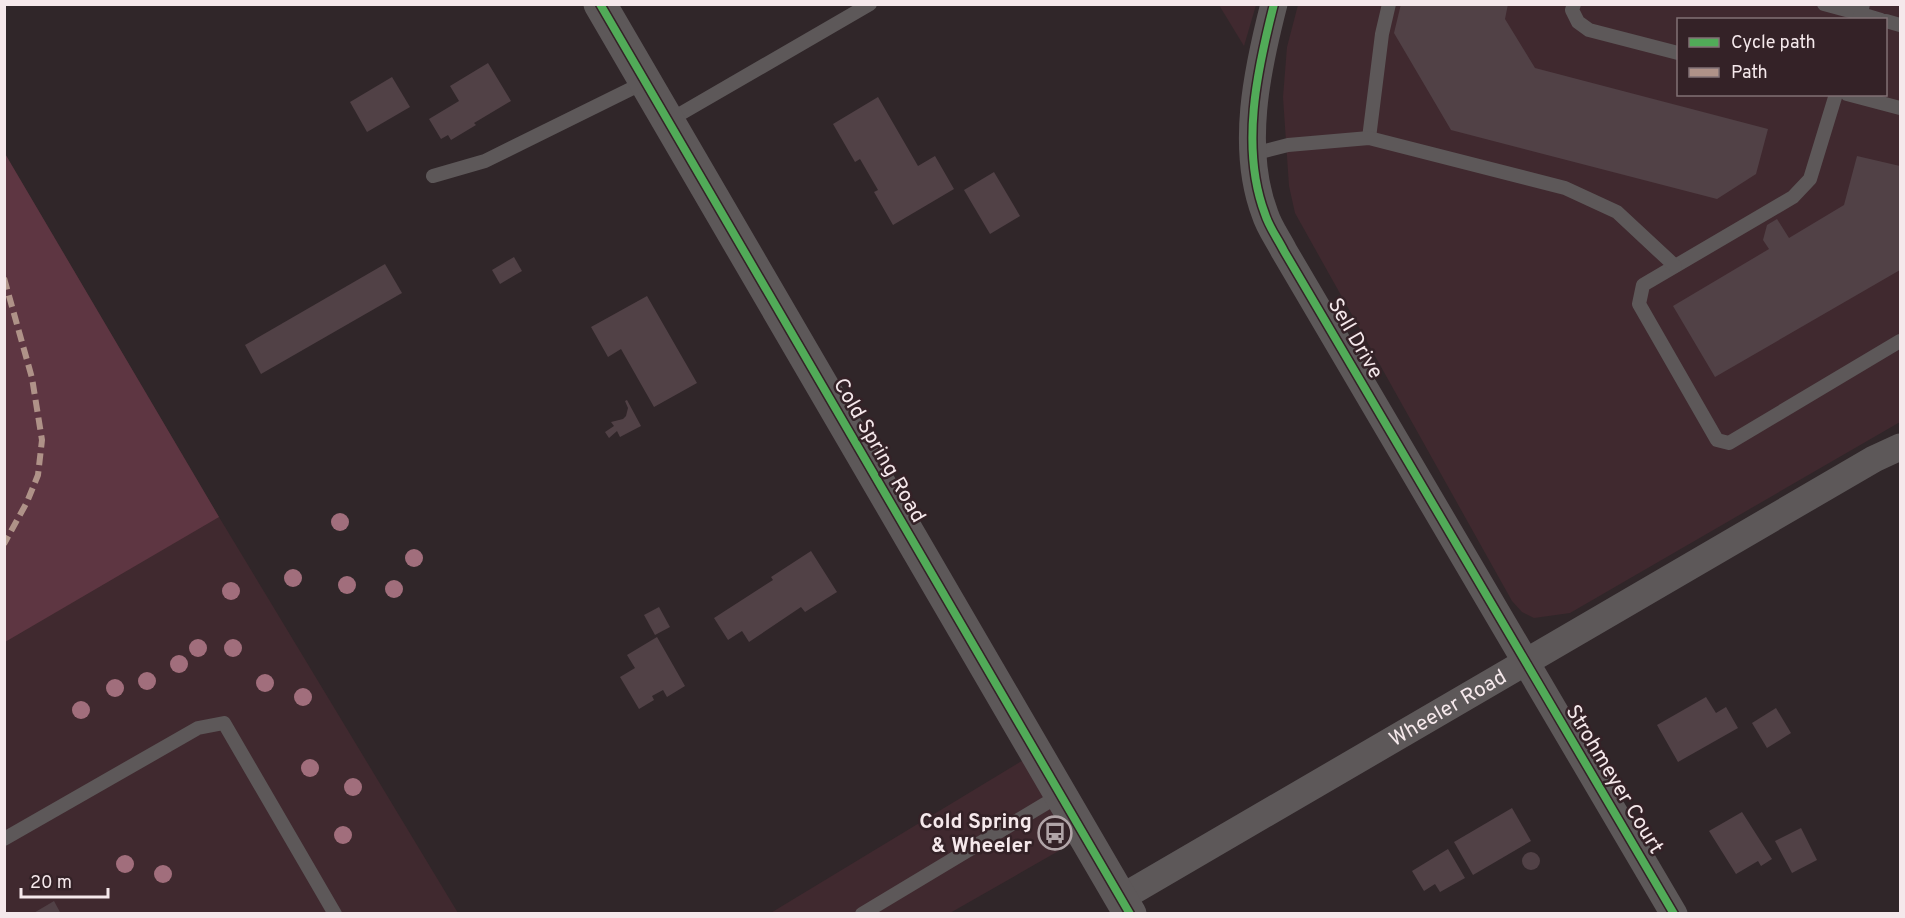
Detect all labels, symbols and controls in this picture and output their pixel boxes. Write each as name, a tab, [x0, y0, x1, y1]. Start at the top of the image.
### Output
legend	[1677, 18, 1887, 96]
text: Cycle path	[1731, 32, 1816, 55]
text: Path	[1731, 62, 1768, 85]
street label: Sell Drive	[1321, 293, 1389, 384]
street label: Cold Spring Road	[826, 373, 931, 528]
street label: Wheeler Road	[1385, 664, 1512, 754]
street label: Strohmeyer Court	[1559, 700, 1669, 859]
place label: Cold Spring & Wheeler	[919, 809, 1032, 860]
bus stop icon: Cold Spring & Wheeler	[1037, 815, 1073, 851]
scale bar	[21, 861, 108, 899]
text: 20 m	[30, 872, 72, 895]

